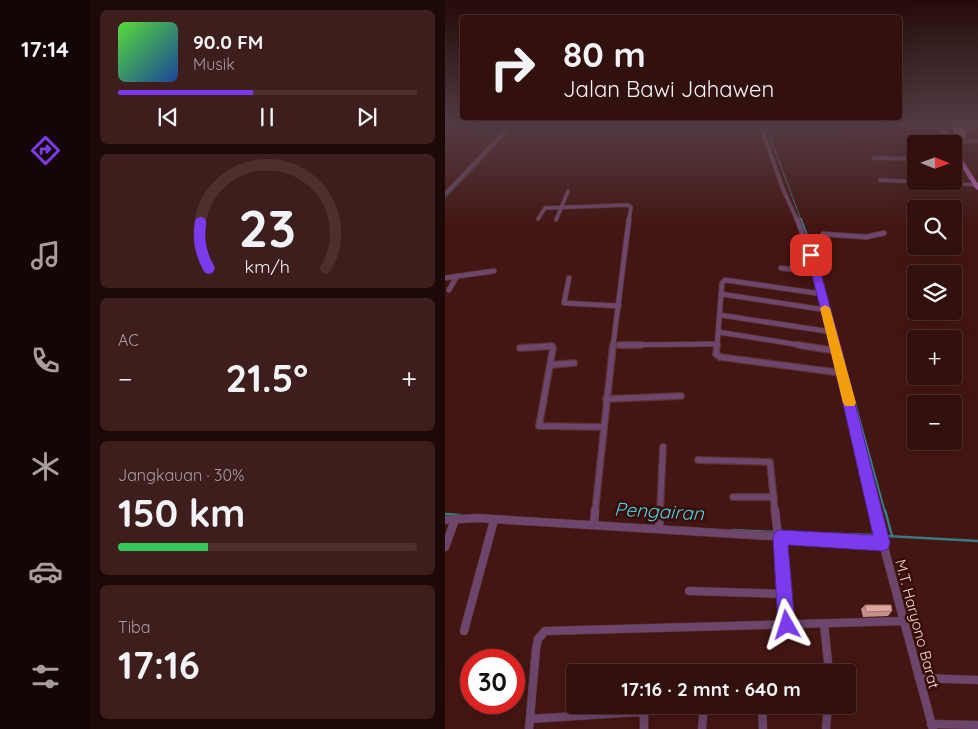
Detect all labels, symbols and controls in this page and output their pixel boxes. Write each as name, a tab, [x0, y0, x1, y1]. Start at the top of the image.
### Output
text: 90.0 FM	[193, 30, 263, 54]
text: 80 m	[563, 32, 646, 76]
text: 17:14	[21, 35, 69, 63]
icon: right	[480, 35, 545, 100]
text: Musik	[193, 54, 235, 74]
text: Jalan Bawi Jahawen	[563, 75, 774, 103]
icon: previous	[154, 103, 182, 131]
icon: pause	[253, 103, 281, 131]
icon: next	[353, 103, 381, 131]
icon: directions	[28, 133, 63, 168]
north arrow	[907, 135, 963, 190]
map controls	[907, 135, 962, 450]
text: 23	[239, 195, 296, 260]
button: search	[907, 200, 962, 255]
pin	[790, 234, 832, 276]
icon: music	[28, 238, 63, 273]
icon: arrive	[797, 241, 825, 269]
text: km/h	[245, 255, 290, 277]
button: layers	[907, 265, 962, 320]
text: AC	[118, 330, 139, 350]
button: +	[907, 330, 962, 385]
icon: phone	[28, 343, 63, 378]
text: 21.5°	[226, 354, 308, 402]
text: −	[118, 361, 133, 396]
text: +	[401, 361, 417, 396]
button: −	[907, 395, 962, 450]
icon: climate	[28, 449, 63, 484]
text: Jangkauan · 30%	[118, 465, 244, 485]
text: 150 km	[118, 489, 245, 537]
water label: Pengairan	[614, 497, 705, 525]
icon: car	[28, 554, 63, 589]
street label: M.T. Haryono Barat	[891, 557, 944, 691]
position arrow	[760, 598, 812, 650]
text: Tiba	[118, 617, 150, 637]
text: 17:16	[118, 641, 200, 689]
speed limit sign: 30	[460, 649, 525, 714]
icon: filters	[28, 659, 63, 694]
text: 17:16 · 2 mnt · 640 m	[621, 677, 801, 701]

